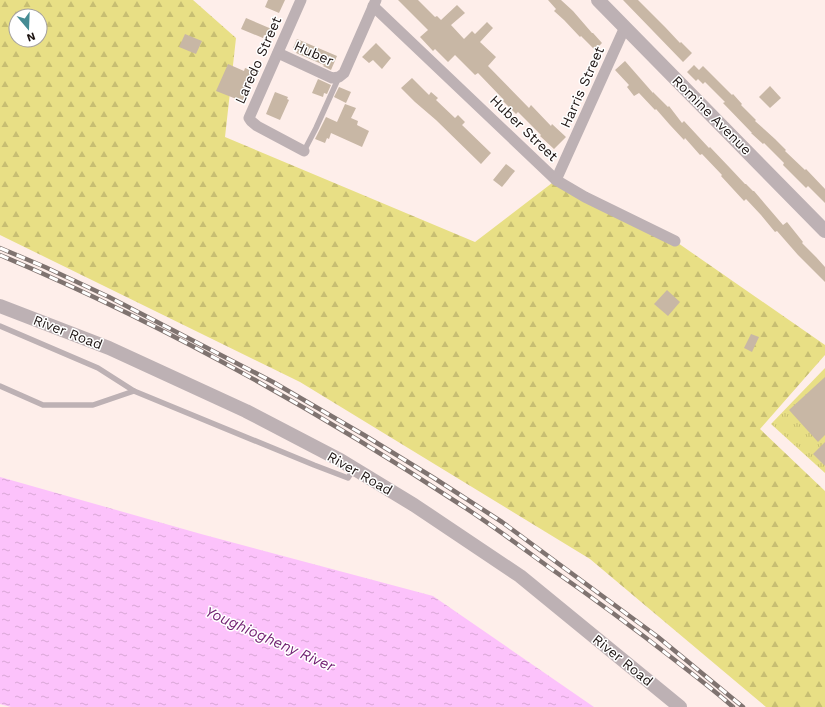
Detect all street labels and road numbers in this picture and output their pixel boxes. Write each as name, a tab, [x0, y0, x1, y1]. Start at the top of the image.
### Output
street label: Laredo Street	[232, 14, 284, 106]
street label: Huber	[292, 37, 336, 69]
street label: Harris Street	[557, 44, 607, 130]
street label: Romine Avenue	[669, 72, 755, 158]
street label: Huber Street	[487, 92, 561, 164]
street label: River Road	[31, 312, 105, 352]
street label: River Road	[325, 448, 395, 498]
street label: River Road	[590, 631, 656, 689]

